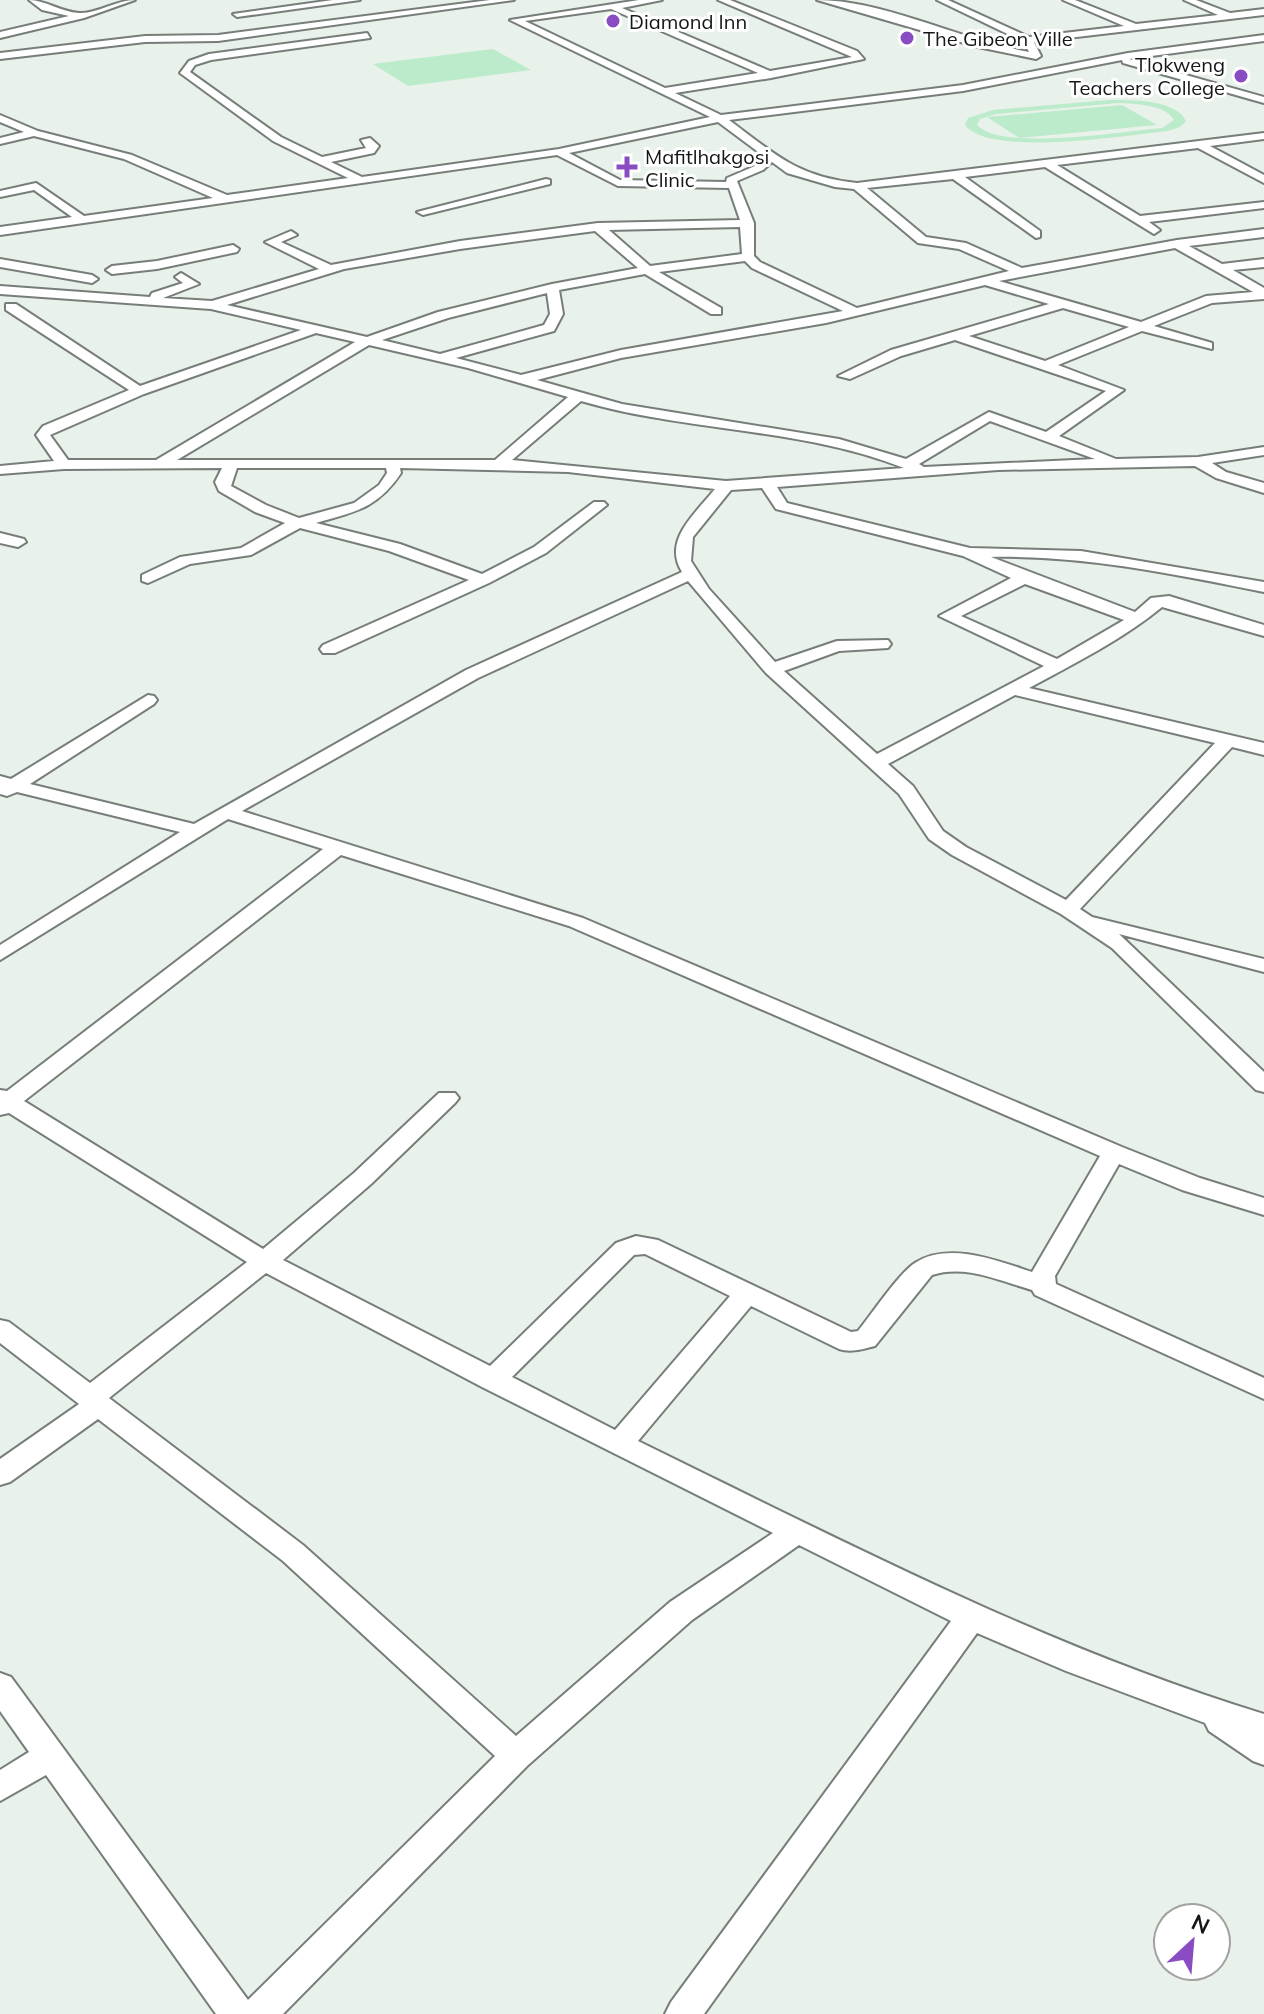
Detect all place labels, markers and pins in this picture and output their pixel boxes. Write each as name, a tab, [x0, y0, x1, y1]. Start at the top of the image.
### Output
place label: Diamond Inn	[629, 9, 747, 34]
marker: Diamond Inn	[604, 12, 622, 30]
place label: The Gibeon Ville	[923, 26, 1073, 51]
marker: The Gibeon Ville	[898, 29, 916, 47]
place label: Tlokweng Teachers College	[1069, 52, 1225, 100]
marker: Tlokweng Teachers College	[1232, 67, 1250, 85]
place label: Mafitlhakgosi Clinic	[645, 144, 769, 192]
marker: Mafitlhakgosi Clinic	[616, 156, 638, 178]

